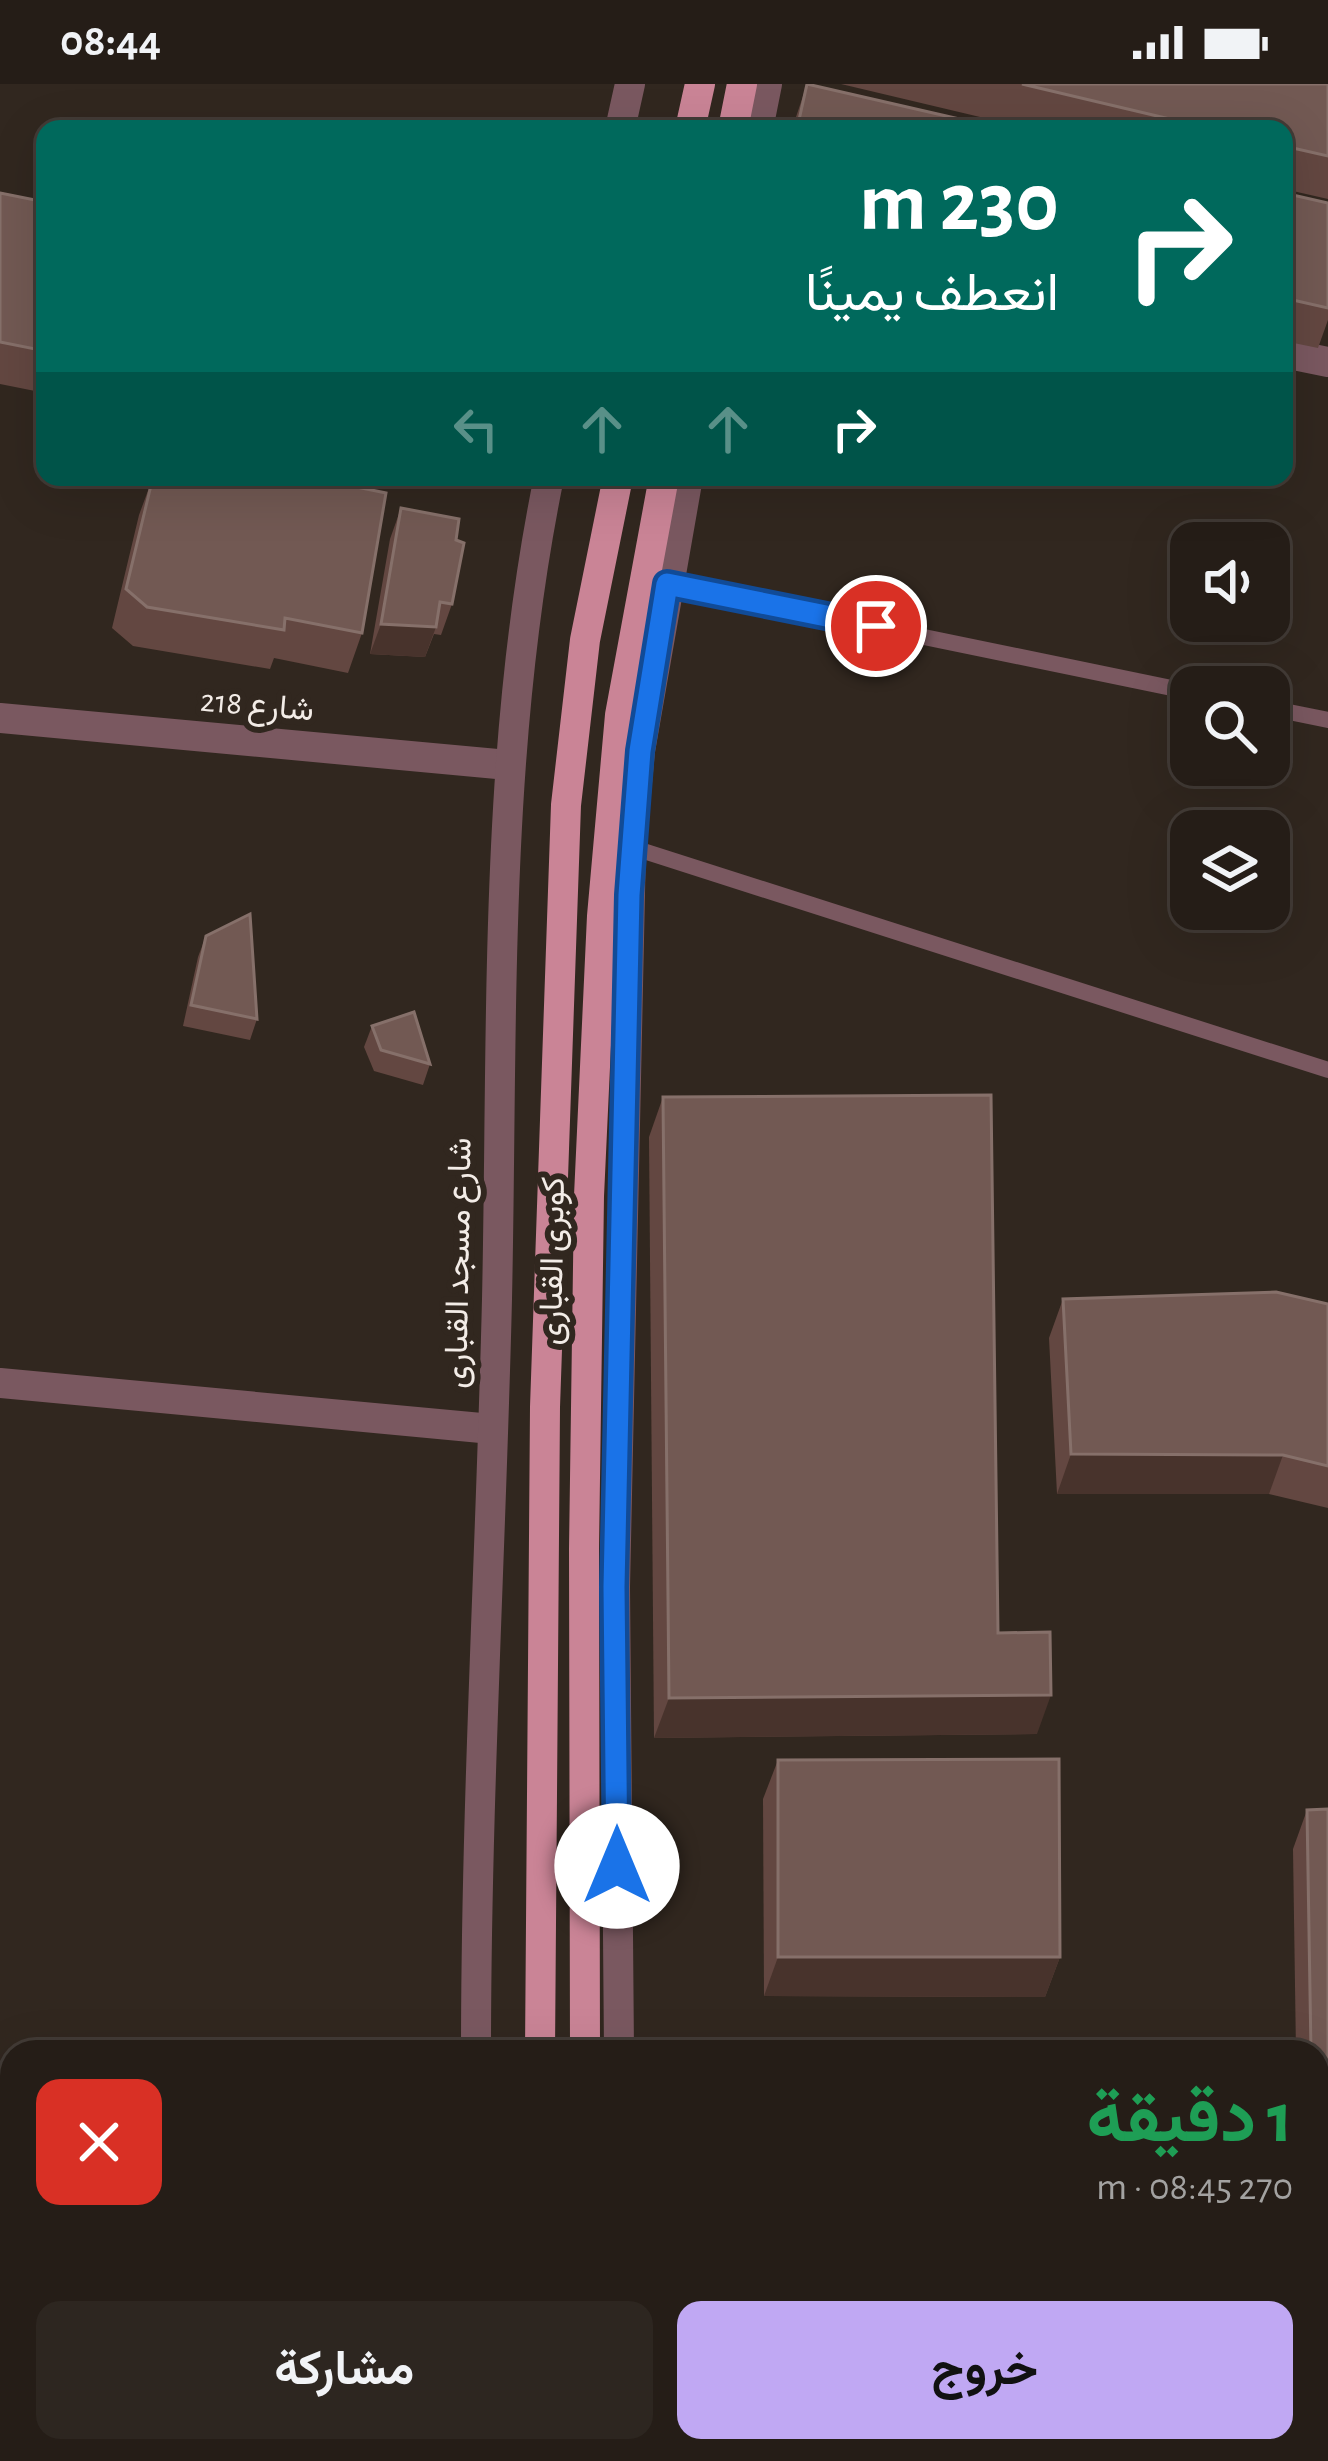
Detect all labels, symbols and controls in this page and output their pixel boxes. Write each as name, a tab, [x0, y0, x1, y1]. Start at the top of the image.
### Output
text: 08:44	[60, 19, 161, 64]
text: 230 m	[859, 162, 1059, 246]
icon: right	[1101, 168, 1257, 324]
text: انعطف يمينًا	[805, 267, 1059, 321]
icon: left	[443, 396, 509, 462]
icon: ahead	[569, 396, 635, 462]
icon: ahead	[695, 396, 761, 462]
icon: right	[821, 396, 887, 462]
map controls	[1170, 522, 1290, 930]
button: sound	[1170, 522, 1290, 642]
pin	[825, 575, 927, 677]
icon: arrive	[843, 593, 909, 659]
button: search	[1170, 666, 1290, 786]
street label: شارع 218	[199, 685, 315, 731]
button: layers	[1170, 810, 1290, 930]
street label: شارع مسجد القبارى	[440, 1137, 482, 1389]
street label: كوبرى القبارى	[535, 1176, 573, 1346]
position arrow	[554, 1803, 680, 1929]
button: close	[36, 2079, 162, 2205]
text: 1 دقيقة	[1086, 2083, 1293, 2155]
text: 270 m · 08:45	[1096, 2168, 1293, 2207]
button: مشاركة	[36, 2301, 653, 2439]
button: خروج	[677, 2301, 1293, 2439]

